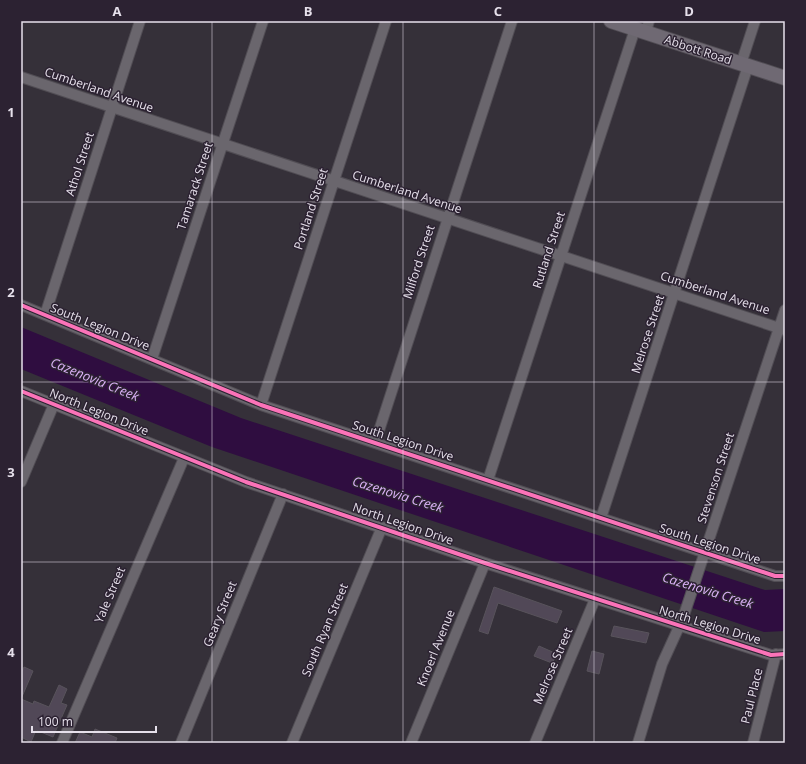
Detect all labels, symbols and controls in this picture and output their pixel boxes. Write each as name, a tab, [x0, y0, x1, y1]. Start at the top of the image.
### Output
text: A	[113, 2, 122, 20]
text: B	[304, 2, 313, 20]
text: C	[494, 2, 502, 20]
text: D	[684, 2, 694, 20]
street label: Abbott Road	[662, 31, 734, 68]
street label: Cumberland Avenue	[42, 63, 156, 116]
text: 1	[7, 103, 15, 121]
street label: Athol Street	[61, 130, 98, 198]
street label: Tamarack Street	[172, 140, 217, 232]
street label: Portland Street	[289, 166, 332, 252]
street label: Cumberland Avenue	[350, 166, 464, 217]
street label: Rutland Street	[528, 209, 569, 291]
street label: Milford Street	[399, 223, 439, 301]
street label: Cumberland Avenue	[658, 267, 772, 318]
text: 2	[7, 283, 15, 301]
street label: Melrose Street	[627, 292, 668, 375]
street label: South Legion Drive	[48, 299, 153, 354]
water label: Cazenovia Creek	[48, 353, 143, 405]
street label: North Legion Drive	[47, 384, 152, 439]
street label: South Legion Drive	[350, 416, 456, 465]
street label: Stevenson Street	[693, 430, 738, 525]
text: 3	[7, 463, 15, 481]
water label: Cazenovia Creek	[350, 472, 446, 517]
street label: North Legion Drive	[351, 498, 456, 549]
street label: South Legion Drive	[657, 519, 763, 568]
street label: Yale Street	[90, 564, 129, 626]
water label: Cazenovia Creek	[660, 568, 756, 613]
street label: Geary Street	[199, 578, 240, 649]
street label: South Ryan Street	[297, 580, 352, 679]
street label: North Legion Drive	[657, 601, 763, 648]
street label: Knoerl Avenue	[412, 607, 459, 689]
street label: Melrose Street	[529, 625, 576, 707]
text: 4	[7, 643, 15, 661]
street label: Paul Place	[736, 666, 767, 725]
scale bar	[32, 708, 156, 734]
text: 100 m	[38, 713, 73, 730]

